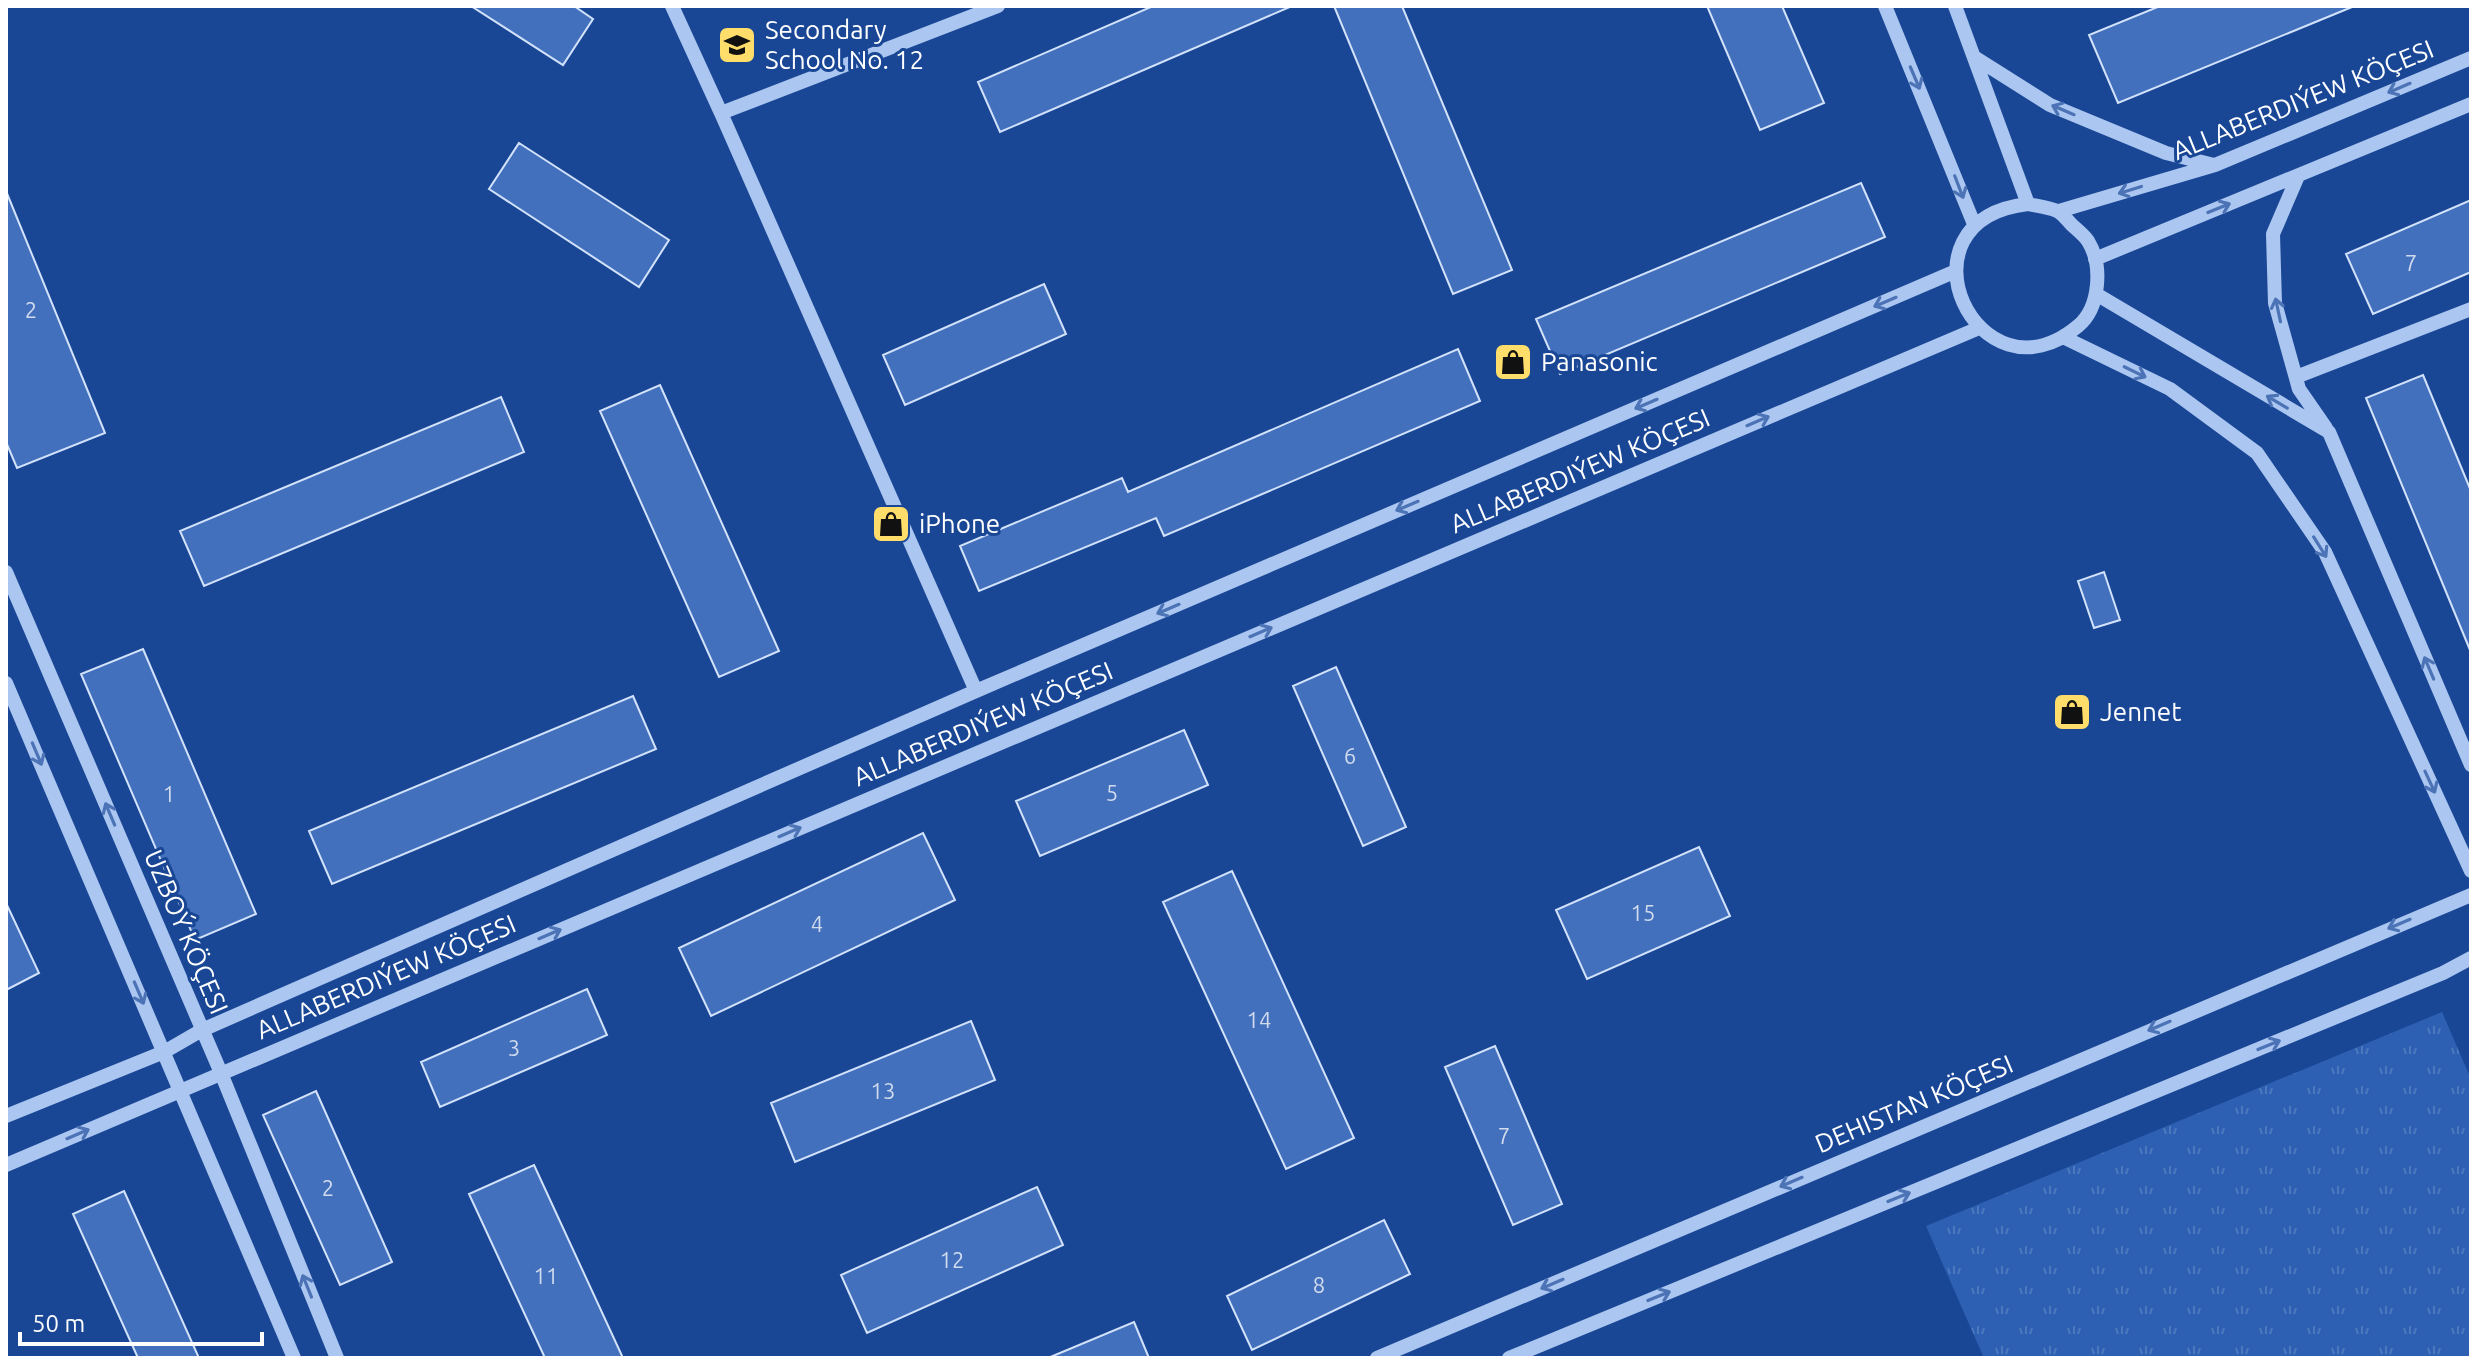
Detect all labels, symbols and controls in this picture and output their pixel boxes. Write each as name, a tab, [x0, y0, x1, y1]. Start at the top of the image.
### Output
place label: Secondary School No. 12	[765, 15, 924, 74]
school or university icon: Secondary School No. 12	[716, 24, 758, 66]
street label: ALLABERDIÝEW KÖÇESI	[2168, 33, 2438, 165]
one-way arrow	[1909, 65, 1923, 90]
one-way arrow	[2387, 82, 2412, 96]
one-way arrow	[2051, 102, 2076, 117]
one-way arrow	[1953, 174, 1968, 199]
one-way arrow	[2118, 183, 2144, 198]
one-way arrow	[2206, 200, 2231, 215]
house number: 7	[2405, 250, 2417, 275]
one-way arrow	[1873, 295, 1897, 310]
house number: 2	[25, 297, 37, 322]
one-way arrow	[2270, 298, 2285, 323]
shop icon: Panasonic	[1492, 341, 1534, 383]
place label: Panasonic	[1541, 347, 1658, 376]
one-way arrow	[2122, 365, 2146, 380]
one-way arrow	[2266, 393, 2289, 409]
one-way arrow	[1634, 397, 1658, 412]
street label: ALLABERDIÝEW KÖÇESI	[1445, 402, 1714, 538]
one-way arrow	[1745, 413, 1770, 428]
one-way arrow	[1395, 500, 1419, 515]
shop icon: iPhone	[870, 503, 912, 545]
place label: iPhone	[919, 509, 1000, 538]
one-way arrow	[2312, 535, 2329, 557]
one-way arrow	[1156, 602, 1180, 617]
one-way arrow	[1248, 624, 1273, 639]
street label: ALLABERDIÝEW KÖÇESI	[848, 655, 1117, 791]
one-way arrow	[2421, 656, 2436, 681]
shop icon: Jennet	[2051, 691, 2093, 733]
place label: Jennet	[2100, 697, 2181, 726]
one-way arrow	[30, 741, 45, 766]
house number: 6	[1344, 743, 1356, 768]
one-way arrow	[2423, 770, 2438, 794]
house number: 5	[1106, 780, 1118, 805]
house number: 1	[163, 781, 175, 806]
one-way arrow	[101, 802, 116, 827]
one-way arrow	[777, 824, 801, 839]
street label: UZBOÝ KÖÇESI	[139, 845, 235, 1018]
house number: 15	[1631, 900, 1655, 925]
street label: ALLABERDIÝEW KÖÇESI	[251, 908, 520, 1044]
house number: 4	[811, 911, 823, 936]
one-way arrow	[2387, 917, 2412, 932]
one-way arrow	[537, 925, 562, 940]
one-way arrow	[132, 981, 147, 1005]
house number: 14	[1247, 1007, 1271, 1032]
one-way arrow	[2147, 1019, 2172, 1034]
house number: 3	[508, 1035, 520, 1060]
one-way arrow	[2256, 1036, 2281, 1051]
street label: DEHISTAN KÖÇESI	[1811, 1049, 2017, 1158]
house number: 13	[871, 1078, 895, 1103]
house number: 7	[1498, 1123, 1510, 1148]
one-way arrow	[65, 1126, 90, 1141]
house number: 2	[322, 1175, 334, 1200]
one-way arrow	[1779, 1175, 1804, 1190]
one-way arrow	[1886, 1189, 1911, 1203]
house number: 12	[940, 1247, 964, 1272]
house number: 11	[534, 1263, 558, 1288]
house number: 8	[1313, 1272, 1325, 1297]
one-way arrow	[299, 1274, 314, 1299]
one-way arrow	[1540, 1277, 1565, 1292]
one-way arrow	[1646, 1288, 1670, 1303]
scale bar	[20, 1296, 262, 1346]
text: 50 m	[32, 1310, 85, 1337]

